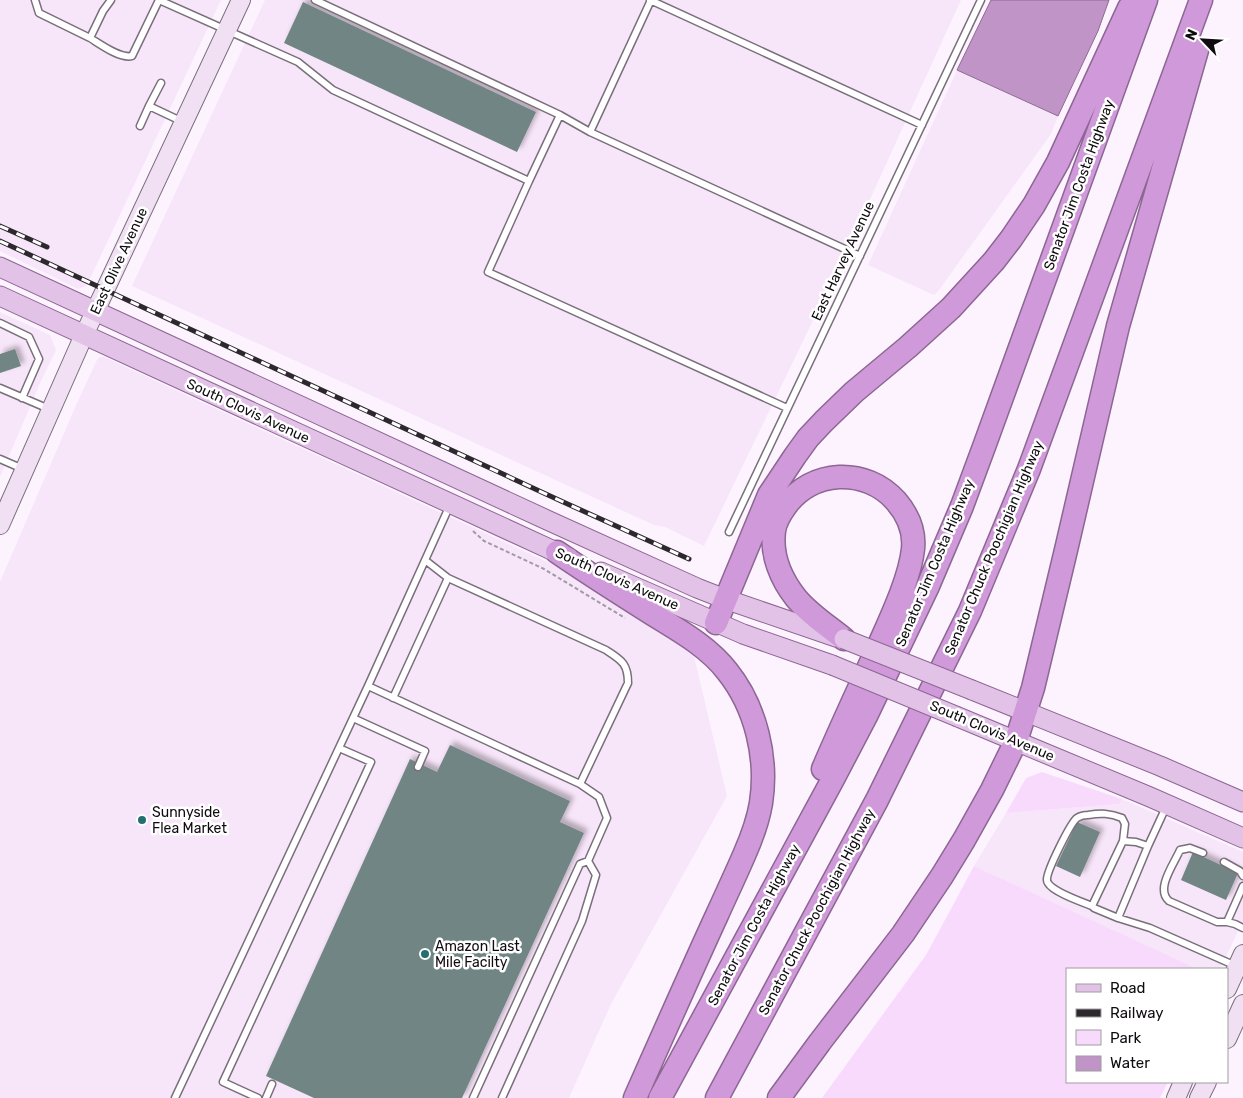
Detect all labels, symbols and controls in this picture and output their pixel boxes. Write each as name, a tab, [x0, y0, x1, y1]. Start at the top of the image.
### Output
north arrow	[1178, 15, 1228, 65]
text: N	[1182, 27, 1202, 43]
street label: Senator Jim Costa Highway	[1040, 97, 1118, 273]
street label: East Harvey Avenue	[808, 198, 878, 323]
street label: East Olive Avenue	[87, 205, 151, 317]
street label: South Clovis Avenue	[184, 375, 312, 447]
street label: Senator Chuck Poochigian Highway	[941, 438, 1047, 658]
street label: Senator Jim Costa Highway	[892, 476, 978, 649]
street label: South Clovis Avenue	[553, 544, 682, 614]
street label: South Clovis Avenue	[927, 697, 1057, 765]
place label: Sunnyside Flea Market	[152, 804, 227, 837]
street label: Senator Chuck Poochigian Highway	[755, 806, 879, 1018]
marker: Sunnyside Flea Market	[136, 814, 148, 826]
street label: Senator Jim Costa Highway	[704, 841, 804, 1009]
place label: Amazon Last Mile Facilty	[435, 938, 520, 971]
marker: Amazon Last Mile Facilty	[419, 948, 431, 960]
legend	[1066, 968, 1228, 1083]
text: Road	[1110, 979, 1146, 997]
text: Railway	[1110, 1004, 1164, 1022]
text: Park	[1110, 1029, 1141, 1047]
text: Water	[1110, 1054, 1150, 1072]

